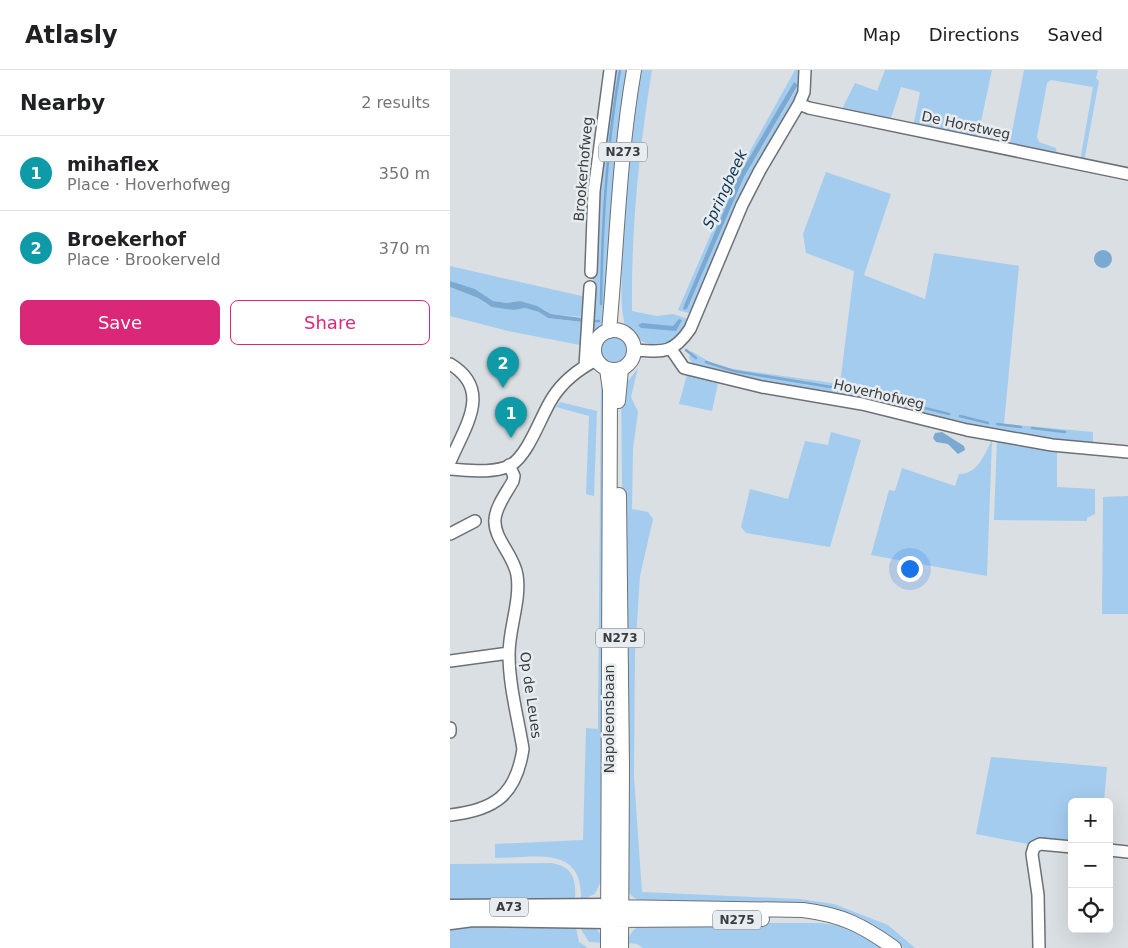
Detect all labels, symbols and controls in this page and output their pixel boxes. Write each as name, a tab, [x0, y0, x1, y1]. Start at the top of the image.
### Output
text: Atlasly	[25, 21, 118, 49]
text: Map	[863, 24, 901, 45]
text: Directions	[929, 24, 1019, 45]
text: Saved	[1047, 24, 1103, 45]
text: Nearby	[20, 91, 105, 115]
text: 2 results	[361, 93, 430, 112]
street label: De Horstweg	[920, 108, 1012, 142]
street label: Brookerhofweg	[570, 116, 596, 222]
road number: N273	[599, 142, 647, 161]
water label: Springbeek	[699, 145, 752, 231]
text: mihaflex	[67, 153, 159, 175]
text: 1	[30, 164, 42, 183]
text: 350 m	[379, 164, 430, 183]
text: Place · Hoverhofweg	[67, 175, 231, 194]
text: Broekerhof	[67, 228, 186, 250]
text: 2	[30, 239, 42, 258]
text: 370 m	[379, 239, 430, 258]
text: Place · Brookerveld	[67, 250, 221, 269]
button: Save	[20, 300, 220, 345]
button: Share	[230, 300, 430, 345]
pin: 2	[487, 347, 519, 388]
street label: Hoverhofweg	[832, 376, 926, 412]
pin: 1	[495, 397, 527, 438]
your location	[897, 556, 923, 582]
road number: N273	[596, 628, 644, 648]
street label: Op de Leues	[517, 651, 545, 739]
street label: Napoleonsbaan	[601, 665, 617, 773]
map controls	[1068, 798, 1113, 933]
button: +	[1068, 798, 1113, 843]
button: −	[1068, 843, 1113, 888]
button: locate	[1068, 888, 1113, 933]
road number: A73	[490, 898, 528, 916]
road number: N275	[713, 910, 761, 930]

